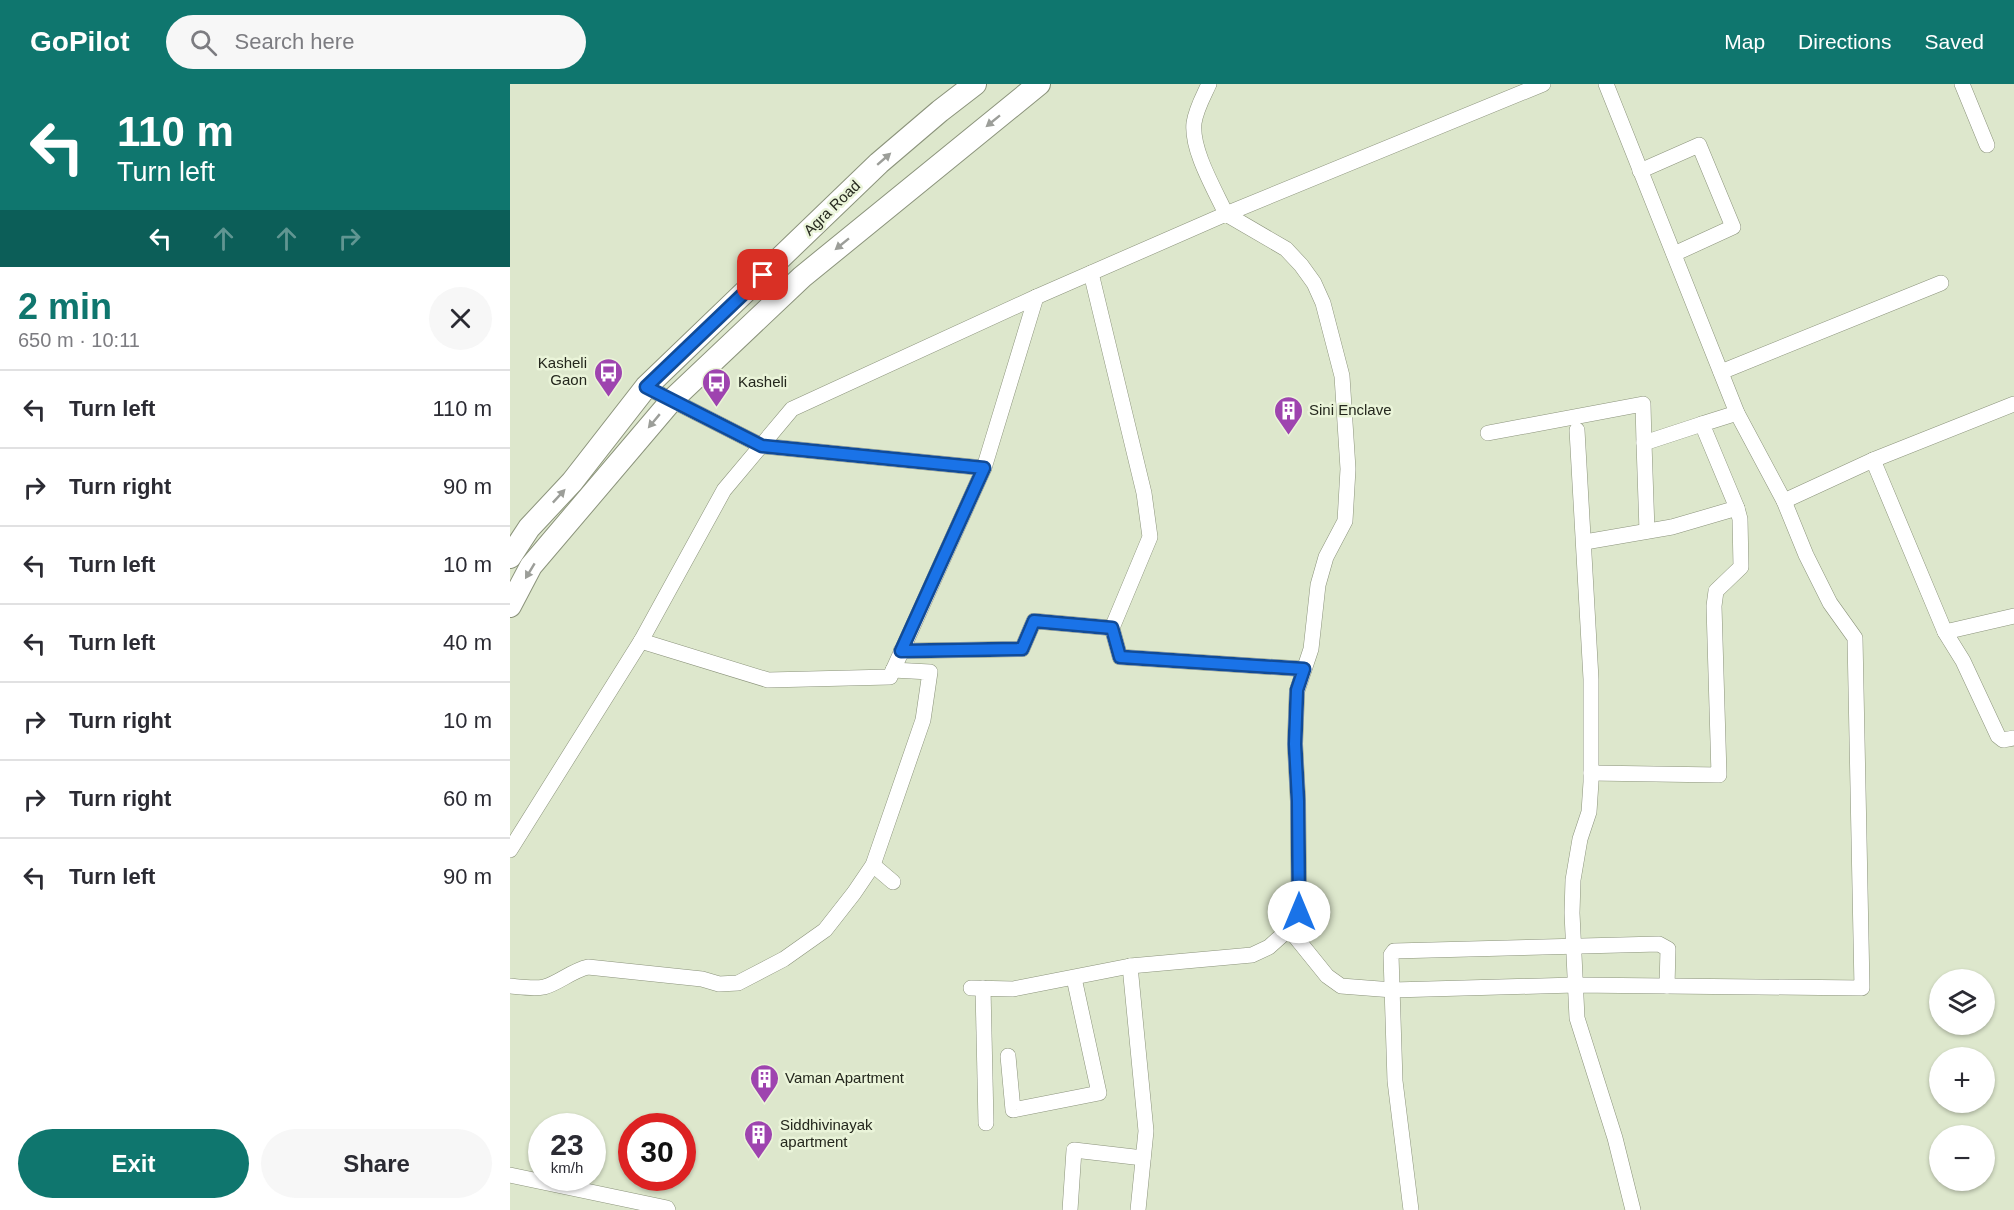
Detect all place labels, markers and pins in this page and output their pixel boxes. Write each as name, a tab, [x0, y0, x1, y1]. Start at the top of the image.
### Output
pin	[737, 249, 788, 300]
place label: Kasheli Gaon	[538, 354, 587, 388]
bus stop icon: Kasheli Gaon	[592, 356, 624, 398]
bus stop icon: Kasheli	[701, 366, 733, 408]
place label: Kasheli	[738, 373, 787, 390]
building icon: Sini Enclave	[1272, 394, 1304, 436]
place label: Sini Enclave	[1309, 401, 1392, 418]
building icon: Vaman Apartment	[748, 1062, 780, 1104]
place label: Vaman Apartment	[785, 1069, 905, 1086]
place label: Siddhivinayak apartment	[780, 1116, 873, 1150]
building icon: Siddhivinayak apartment	[743, 1118, 775, 1160]

